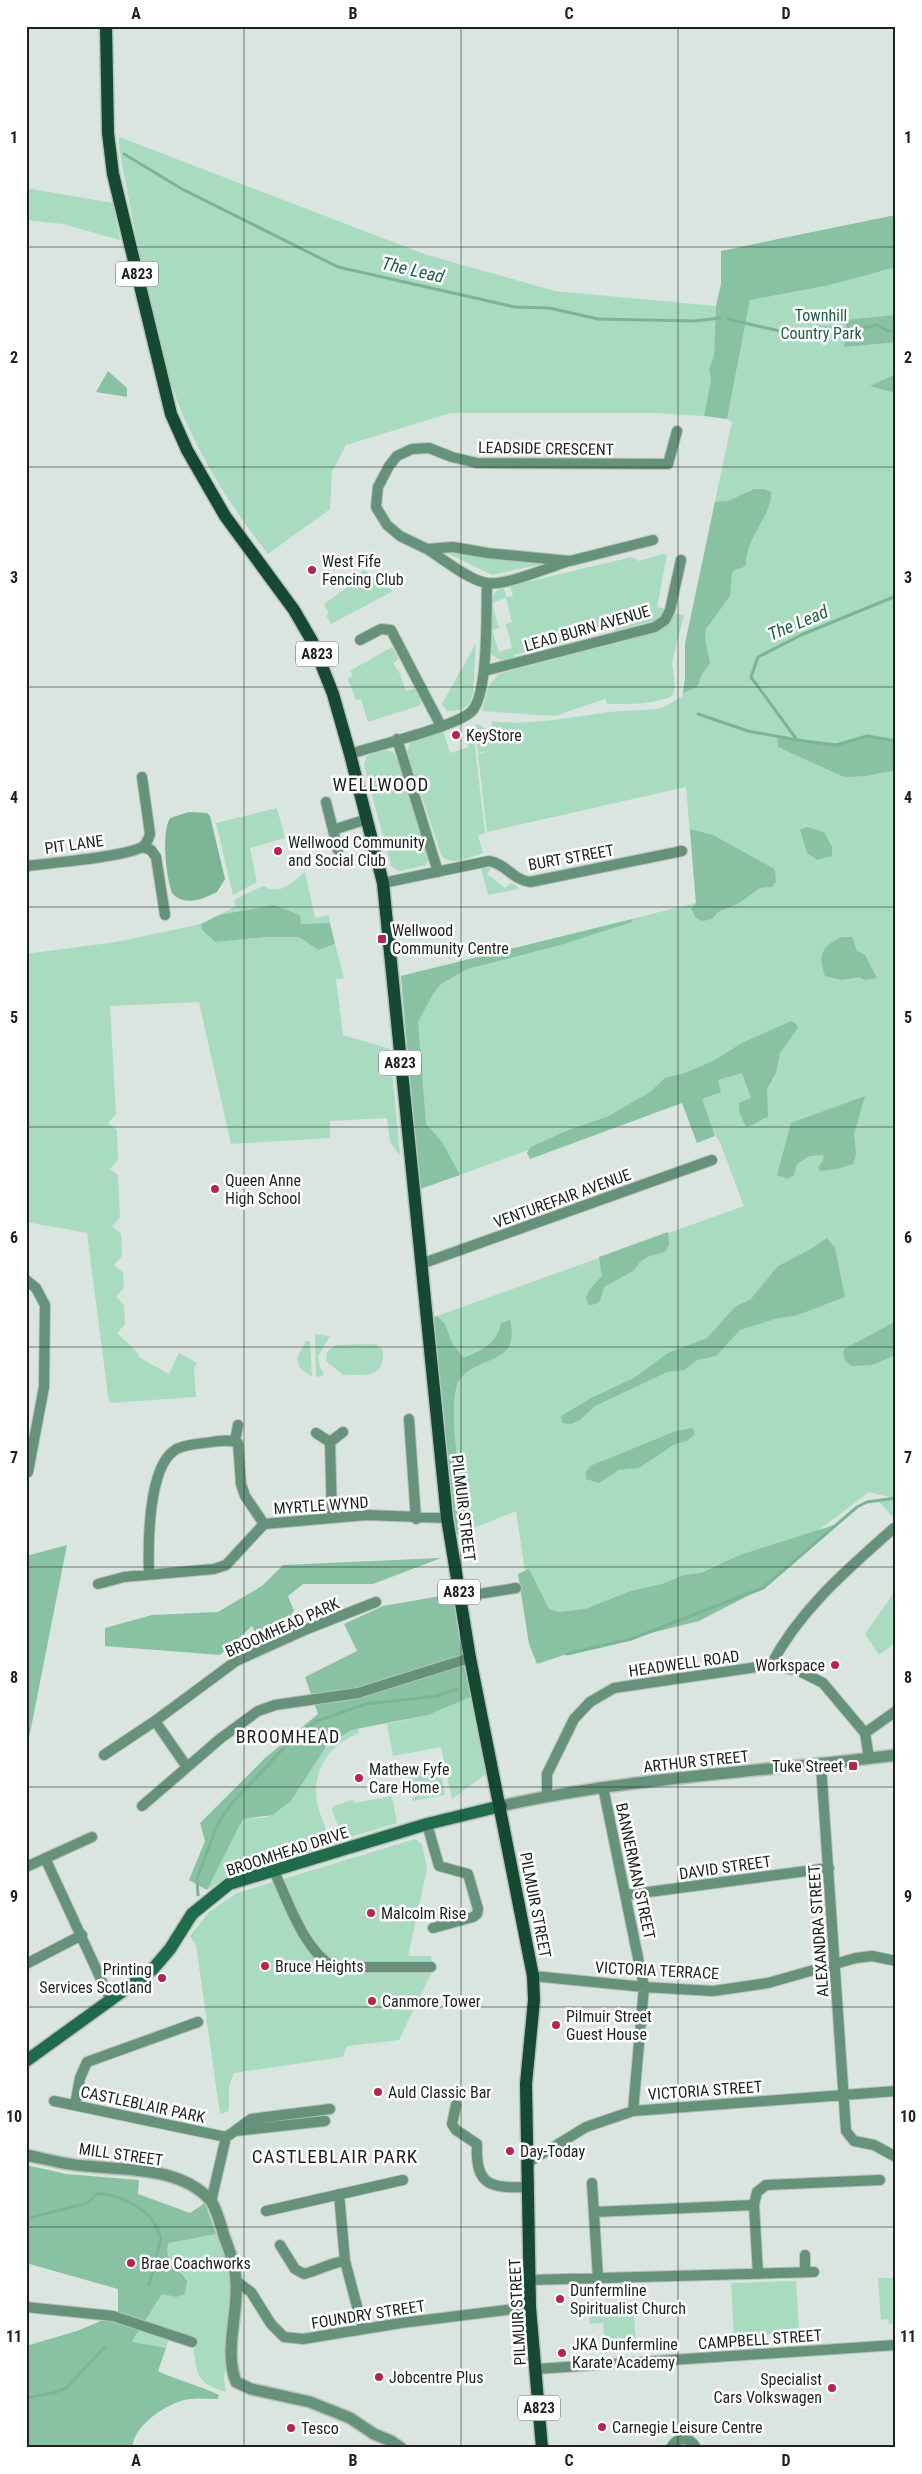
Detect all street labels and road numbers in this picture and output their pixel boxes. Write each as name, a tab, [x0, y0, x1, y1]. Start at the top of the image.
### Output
road number: A823	[116, 262, 158, 286]
street label: LEADSIDE CRESCENT	[478, 438, 614, 459]
street label: LEAD BURN AVENUE	[522, 601, 652, 655]
road number: A823	[296, 642, 338, 666]
street label: PIT LANE	[43, 831, 105, 858]
street label: BURT STREET	[527, 841, 615, 874]
road number: A823	[379, 1050, 421, 1076]
street label: VENTUREFAIR AVENUE	[491, 1165, 633, 1232]
street label: PILMUIR STREET	[448, 1454, 479, 1562]
street label: MYRTLE WYND	[273, 1493, 369, 1518]
road number: A823	[438, 1580, 480, 1604]
street label: BROOMHEAD PARK	[222, 1594, 342, 1661]
street label: HEADWELL ROAD	[628, 1646, 741, 1681]
street label: ARTHUR STREET	[642, 1747, 750, 1776]
street label: BANNERMAN STREET	[612, 1801, 659, 1941]
street label: BROOMHEAD DRIVE	[224, 1823, 351, 1880]
street label: PILMUIR STREET	[516, 1851, 555, 1960]
street label: DAVID STREET	[678, 1852, 772, 1883]
street label: ALEXANDRA STREET	[804, 1864, 833, 1998]
street label: VICTORIA TERRACE	[594, 1958, 720, 1983]
street label: VICTORIA STREET	[647, 2077, 763, 2104]
street label: CASTLEBLAIR PARK	[79, 2082, 207, 2127]
street label: MILL STREET	[78, 2139, 164, 2170]
street label: PILMUIR STREET	[505, 2258, 530, 2366]
street label: FOUNDRY STREET	[310, 2296, 426, 2333]
street label: CAMPBELL STREET	[697, 2326, 823, 2353]
road number: A823	[518, 2396, 560, 2420]

